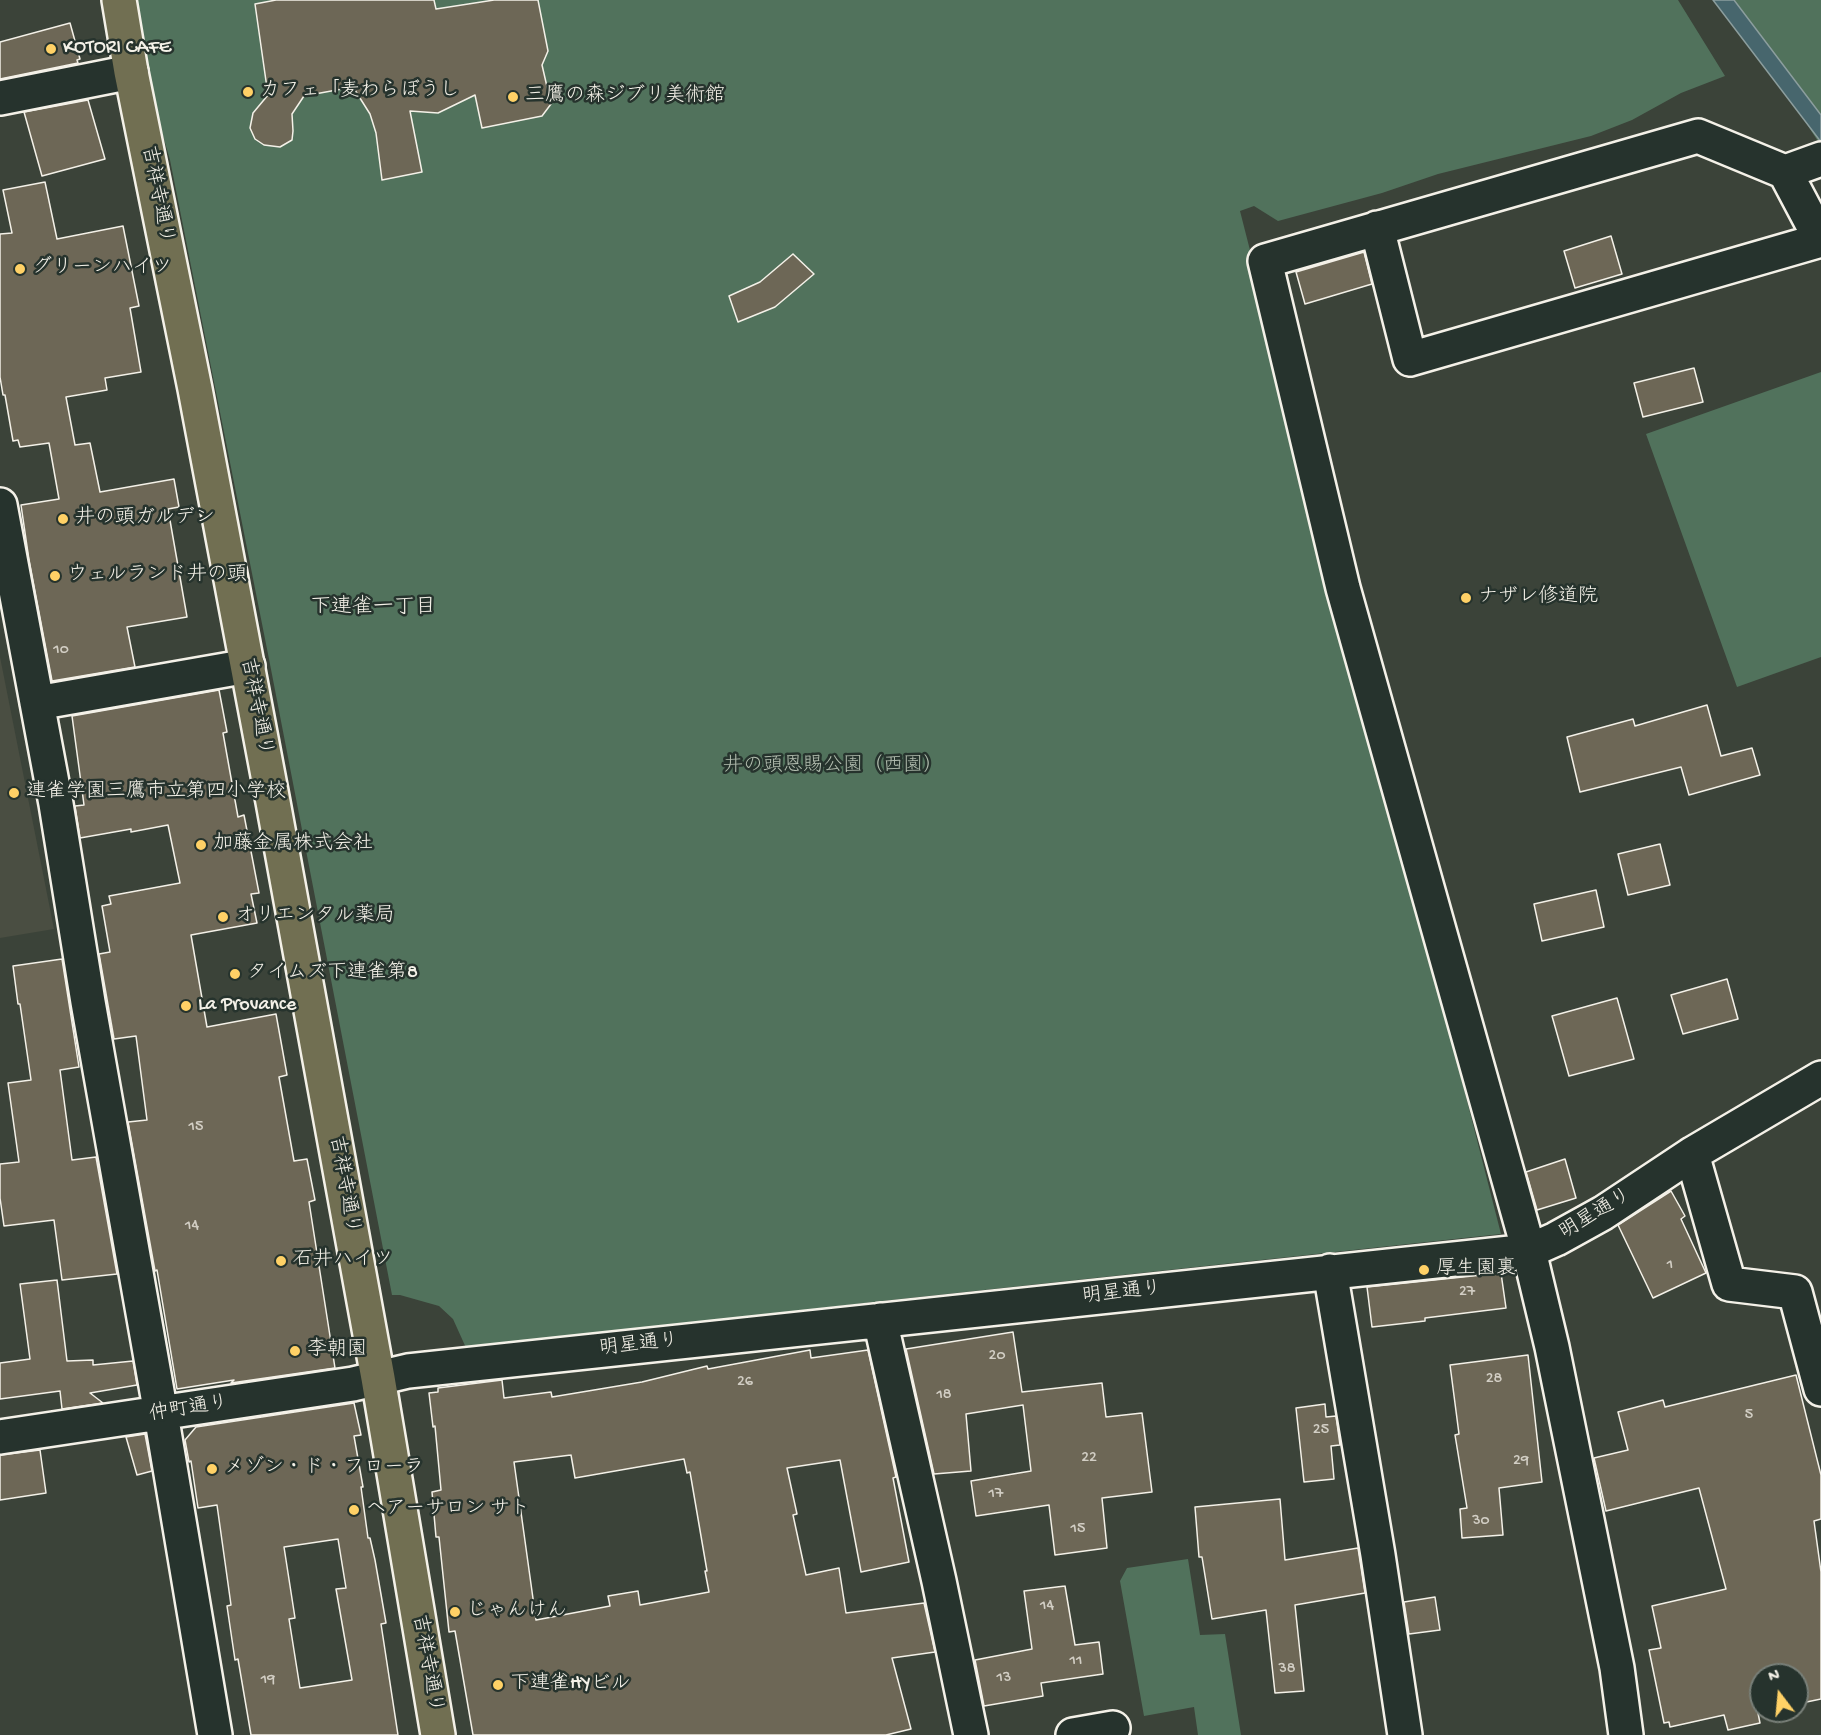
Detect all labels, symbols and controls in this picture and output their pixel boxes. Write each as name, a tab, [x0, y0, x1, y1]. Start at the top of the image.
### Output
place label: KOTORI CAFE	[63, 37, 171, 61]
marker: KOTORI CAFE	[44, 42, 58, 56]
place label: カフェ「麦わらぼうし	[260, 80, 460, 104]
marker: カフェ「麦わらぼうし	[241, 85, 255, 99]
place label: 三鷹の森ジブリ美術館	[525, 85, 725, 109]
marker: 三鷹の森ジブリ美術館	[506, 90, 520, 104]
street label: 吉祥寺通り	[135, 144, 177, 246]
place label: グリーンハイツ	[32, 257, 172, 281]
marker: グリーンハイツ	[13, 262, 27, 276]
place label: 井の頭ガルデン	[75, 507, 215, 531]
marker: 井の頭ガルデン	[56, 512, 70, 526]
place label: ウェルランド井の頭	[67, 564, 247, 588]
marker: ウェルランド井の頭	[48, 569, 62, 583]
place label: ナザレ修道院	[1478, 586, 1598, 610]
marker: ナザレ修道院	[1459, 591, 1473, 605]
district label: 下連雀一丁目	[310, 596, 436, 622]
house number: 10	[53, 641, 69, 661]
street label: 吉祥寺通り	[234, 656, 276, 758]
park label: 井の頭恩賜公園（西園）	[723, 755, 943, 779]
place label: 連雀学園三鷹市立第四小学校	[26, 781, 286, 805]
marker: 連雀学園三鷹市立第四小学校	[7, 786, 21, 800]
place label: 加藤金属株式会社	[213, 833, 373, 857]
marker: 加藤金属株式会社	[194, 838, 208, 852]
place label: オリエンタル薬局	[235, 905, 395, 929]
marker: オリエンタル薬局	[216, 910, 230, 924]
place label: タイムズ下連雀第8	[247, 962, 418, 986]
marker: タイムズ下連雀第8	[228, 967, 242, 981]
place label: La Provance	[198, 994, 296, 1018]
marker: La Provance	[179, 999, 193, 1013]
house number: 15	[189, 1118, 203, 1138]
street label: 吉祥寺通り	[322, 1134, 364, 1236]
street label: 明星通り	[1556, 1184, 1636, 1246]
house number: 14	[185, 1217, 199, 1237]
place label: 石井ハイツ	[293, 1249, 393, 1273]
marker: 石井ハイツ	[274, 1254, 288, 1268]
house number: 1	[1667, 1256, 1673, 1276]
place label: 厚生園裏	[1436, 1258, 1516, 1282]
marker: 厚生園裏	[1417, 1263, 1431, 1277]
street label: 明星通り	[1081, 1278, 1163, 1310]
house number: 27	[1459, 1283, 1475, 1303]
street label: 明星通り	[598, 1330, 680, 1362]
place label: 李朝園	[307, 1339, 367, 1363]
marker: 李朝園	[288, 1344, 302, 1358]
house number: 20	[989, 1347, 1005, 1367]
house number: 28	[1486, 1370, 1502, 1390]
house number: 26	[737, 1373, 753, 1393]
house number: 18	[936, 1386, 952, 1406]
street label: 仲町通り	[148, 1392, 230, 1428]
house number: 5	[1745, 1406, 1753, 1426]
house number: 25	[1313, 1421, 1329, 1441]
house number: 22	[1081, 1449, 1097, 1469]
house number: 29	[1513, 1452, 1529, 1472]
place label: メゾン・ド・フローラ	[224, 1457, 424, 1481]
marker: メゾン・ド・フローラ	[205, 1462, 219, 1476]
house number: 17	[989, 1485, 1003, 1505]
place label: ヘアーサロン サト	[366, 1498, 530, 1522]
marker: ヘアーサロン サト	[347, 1503, 361, 1517]
house number: 30	[1472, 1512, 1490, 1532]
house number: 15	[1071, 1520, 1085, 1540]
house number: 14	[1040, 1597, 1054, 1617]
place label: じゃんけん	[467, 1600, 567, 1624]
marker: じゃんけん	[448, 1605, 462, 1619]
street label: 吉祥寺通り	[405, 1613, 447, 1715]
house number: 11	[1070, 1652, 1082, 1672]
house number: 38	[1278, 1660, 1296, 1680]
north arrow	[1749, 1663, 1809, 1723]
text: N	[1767, 1667, 1782, 1688]
house number: 13	[997, 1669, 1011, 1689]
house number: 19	[261, 1671, 275, 1691]
place label: 下連雀HYビル	[510, 1673, 631, 1697]
marker: 下連雀HYビル	[491, 1678, 505, 1692]

